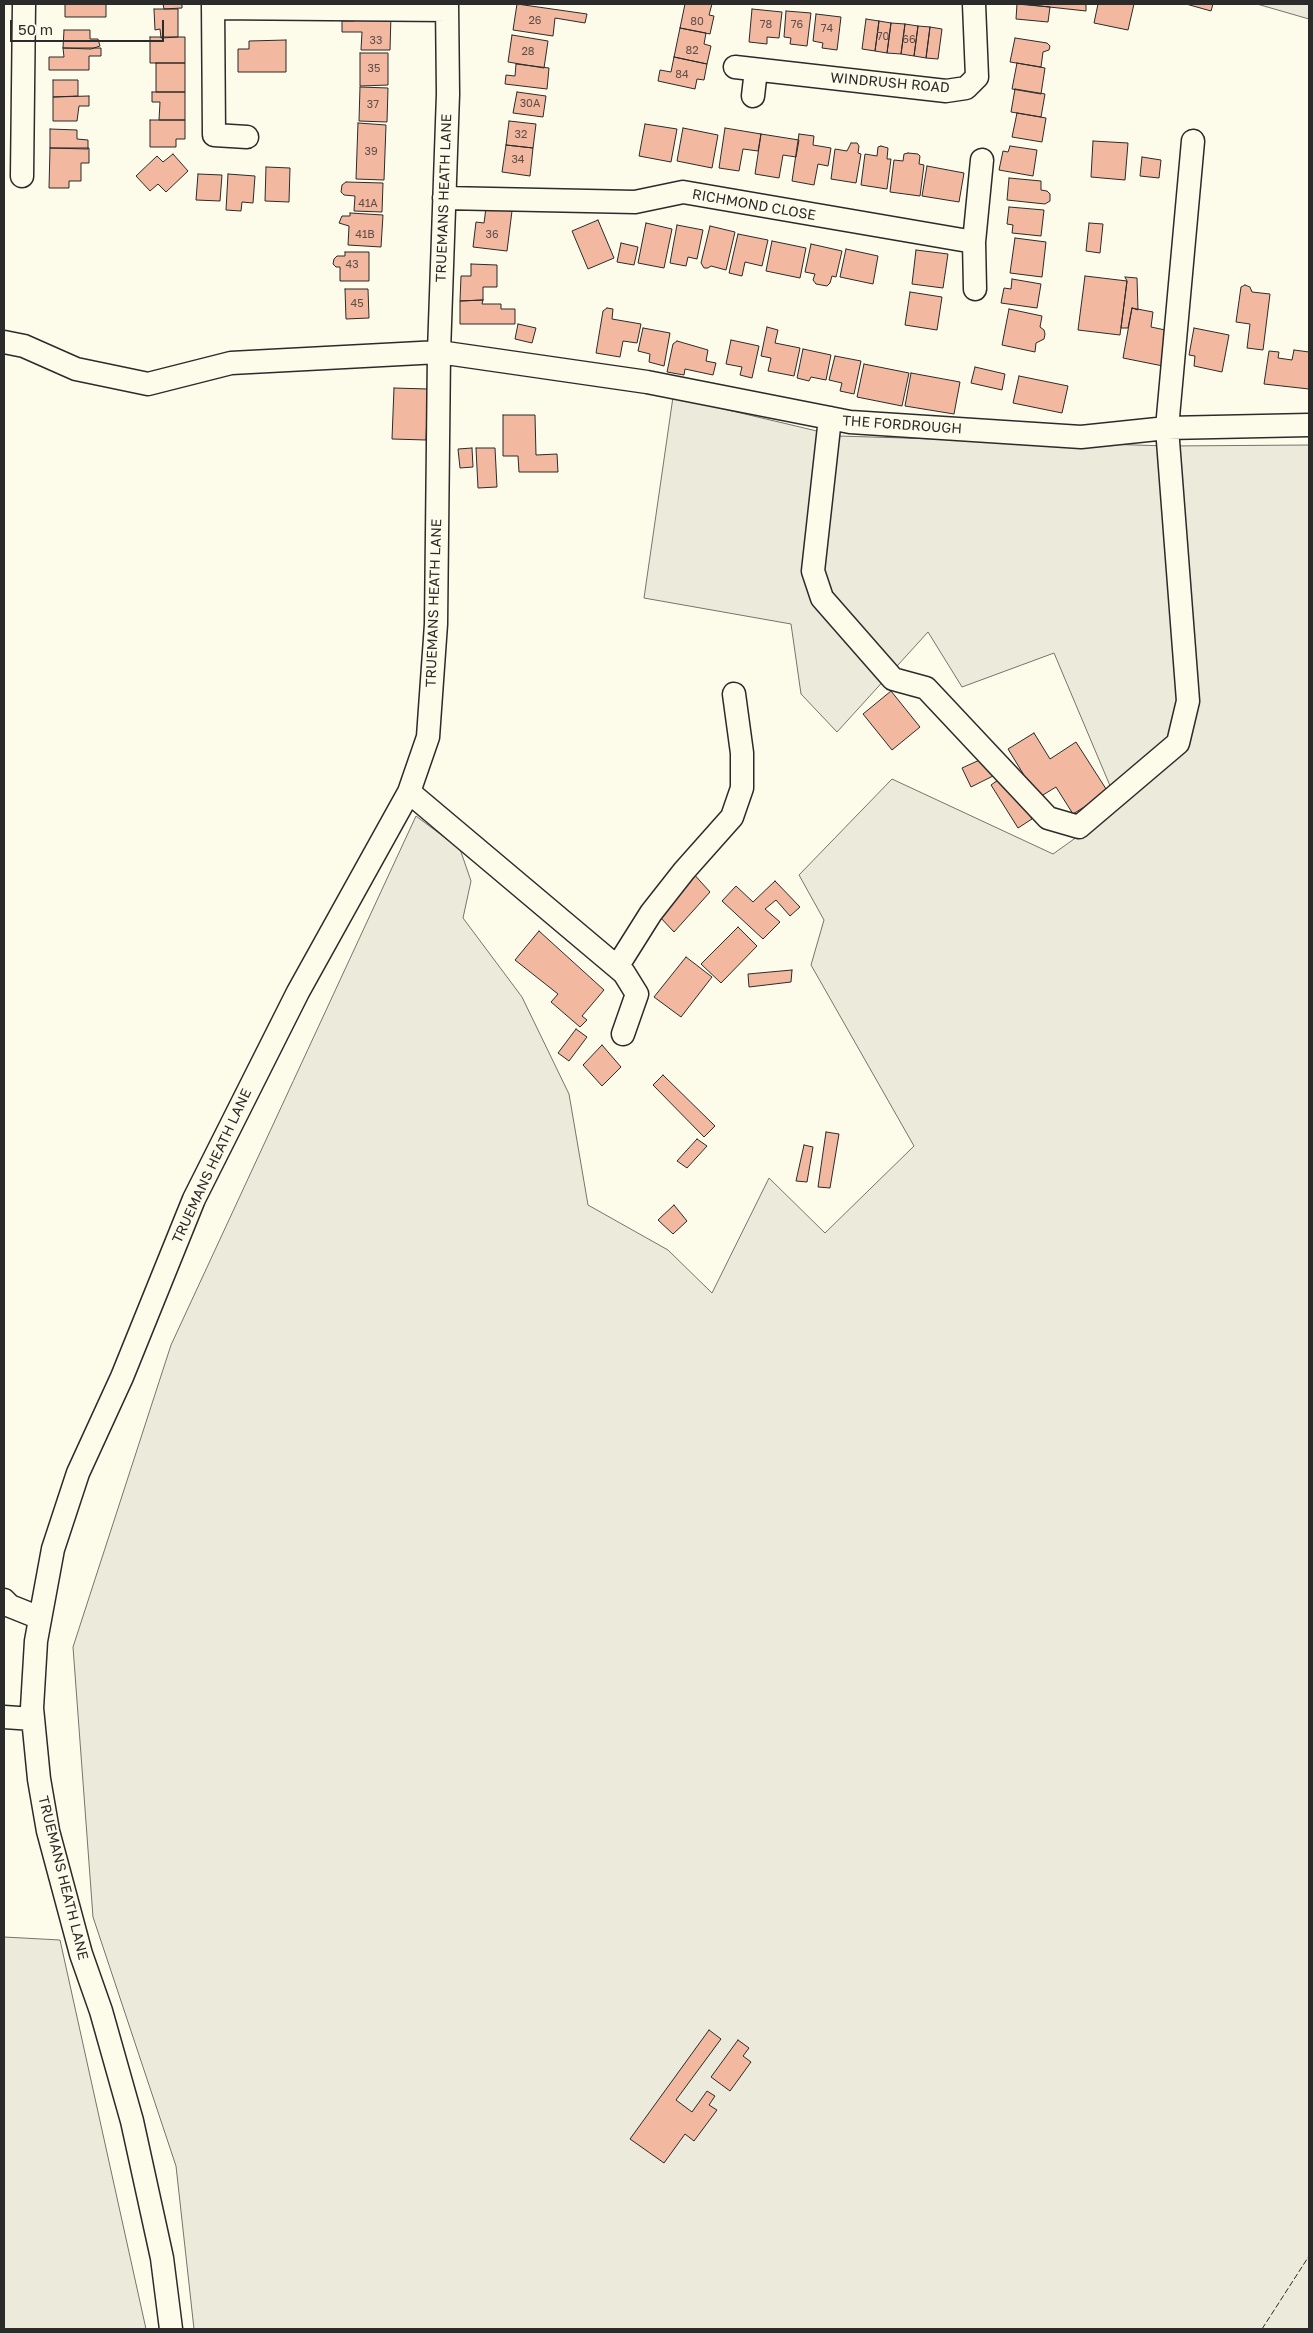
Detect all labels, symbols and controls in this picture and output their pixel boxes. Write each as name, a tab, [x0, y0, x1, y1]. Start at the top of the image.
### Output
scale bar	[12, 10, 166, 42]
house number: 26	[528, 14, 542, 28]
house number: 80	[690, 15, 704, 29]
house number: 78	[760, 18, 772, 32]
house number: 76	[791, 18, 803, 32]
text: 50 m	[18, 20, 53, 38]
house number: 74	[821, 22, 833, 36]
house number: 70	[877, 30, 889, 44]
house number: 66	[902, 33, 916, 47]
house number: 33	[370, 34, 382, 48]
house number: 82	[685, 44, 699, 58]
house number: 28	[521, 45, 535, 59]
house number: 35	[368, 62, 380, 76]
house number: 84	[675, 68, 689, 82]
street label: WINDRUSH ROAD	[830, 69, 950, 97]
house number: 30A	[520, 97, 540, 111]
house number: 37	[367, 98, 379, 112]
street label: TRUEMANS HEATH LANE	[433, 113, 455, 283]
house number: 32	[515, 128, 527, 142]
house number: 39	[364, 145, 378, 159]
house number: 34	[511, 153, 525, 167]
street label: RICHMOND CLOSE	[691, 186, 817, 224]
house number: 41A	[358, 197, 378, 211]
house number: 41B	[355, 228, 375, 242]
house number: 36	[485, 228, 499, 242]
house number: 43	[345, 258, 359, 272]
house number: 45	[350, 297, 364, 311]
street label: THE FORDROUGH	[842, 412, 962, 438]
street label: TRUEMANS HEATH LANE	[423, 518, 445, 688]
street label: TRUEMANS HEATH LANE	[169, 1086, 255, 1246]
street label: TRUEMANS HEATH LANE	[34, 1794, 92, 1962]

